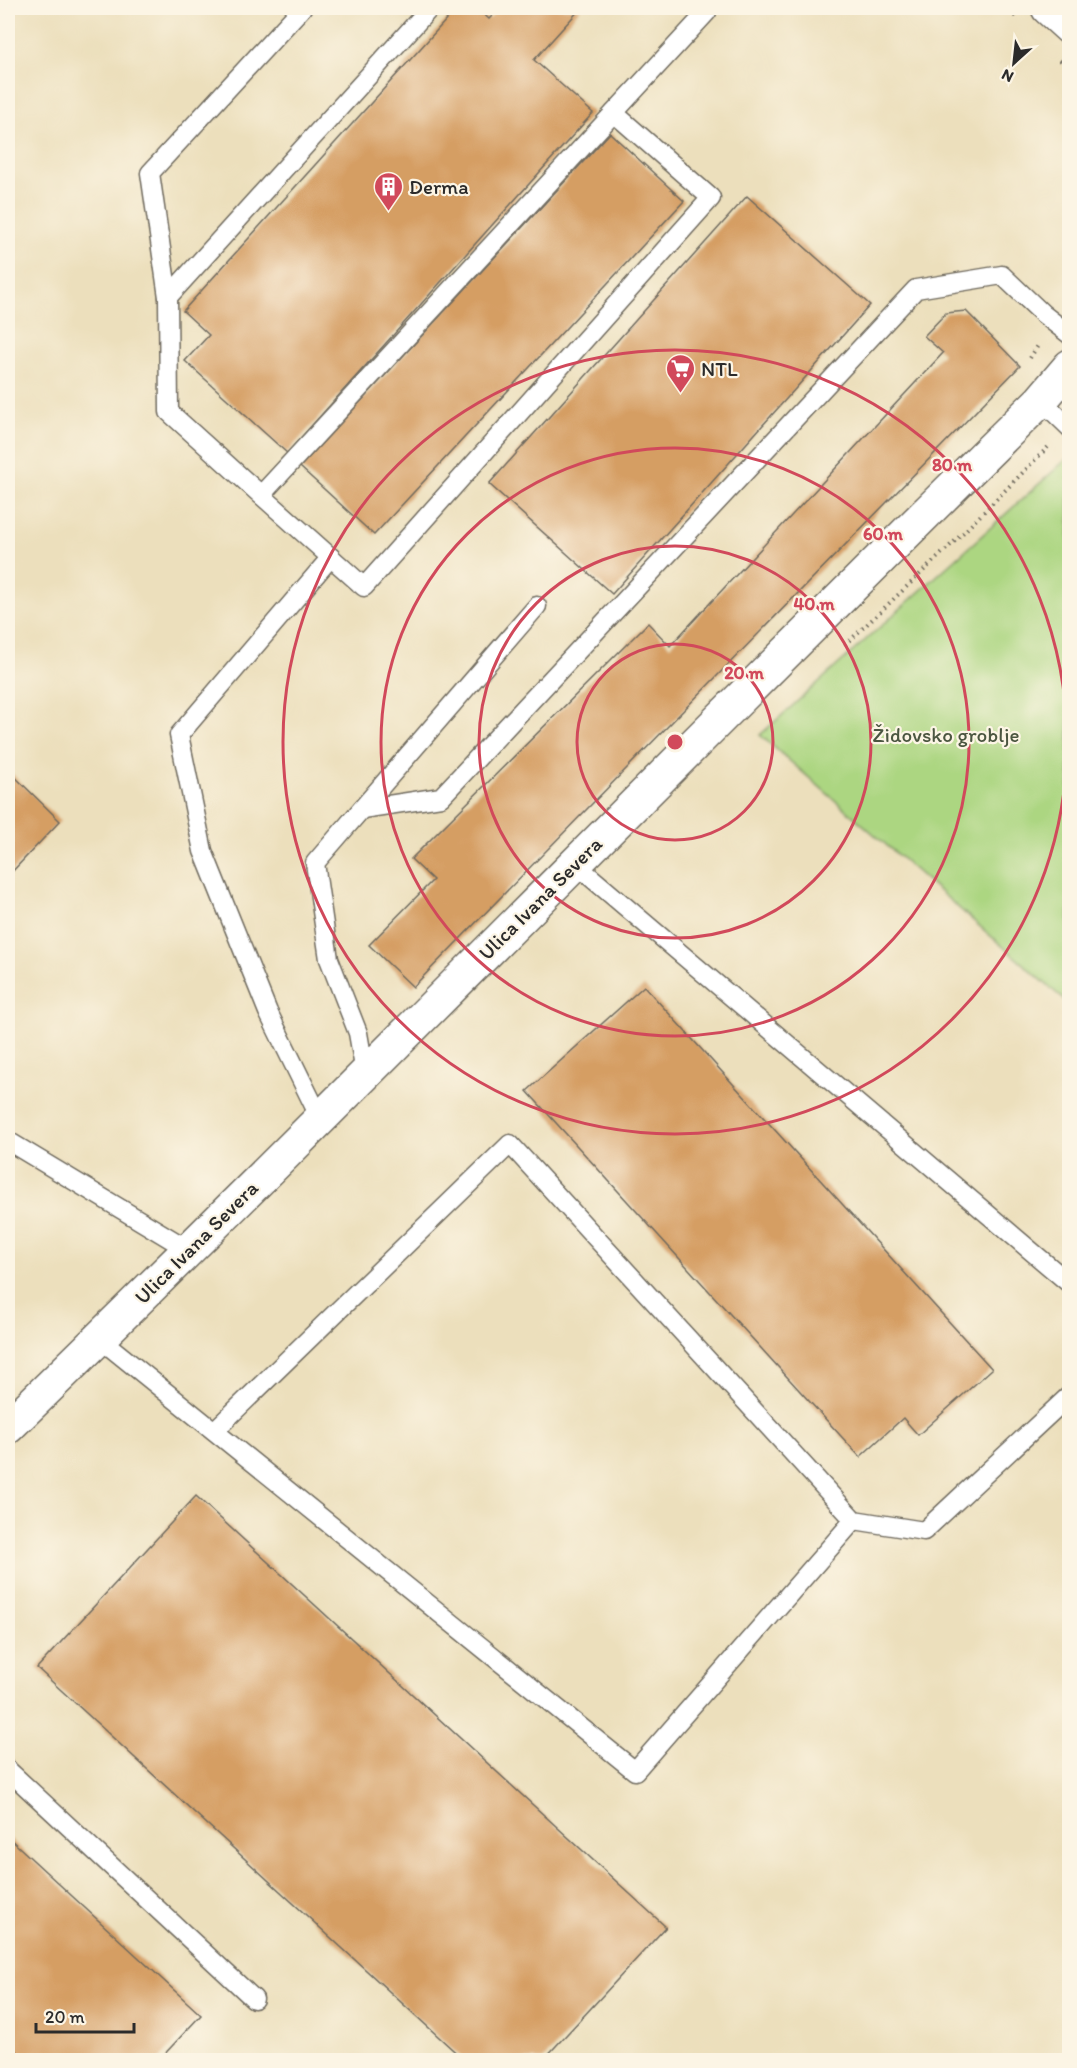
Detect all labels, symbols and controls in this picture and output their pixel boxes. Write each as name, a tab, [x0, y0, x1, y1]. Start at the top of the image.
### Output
north arrow	[984, 33, 1044, 93]
text: N	[998, 65, 1017, 87]
building icon: Derma	[372, 170, 404, 212]
place label: Derma	[409, 174, 469, 199]
supermarket icon: NTL	[664, 352, 696, 394]
place label: NTL	[701, 356, 738, 381]
text: 80 m	[932, 454, 973, 476]
text: 60 m	[863, 523, 904, 545]
text: 40 m	[793, 593, 835, 615]
text: 20 m	[724, 662, 765, 684]
park label: Židovsko groblje	[873, 722, 1019, 747]
centre of rings	[665, 732, 685, 752]
street label: Ulica Ivana Severa	[473, 831, 607, 965]
street label: Ulica Ivana Severa	[129, 1175, 263, 1309]
scale bar	[36, 1996, 134, 2034]
text: 20 m	[45, 2006, 85, 2028]

